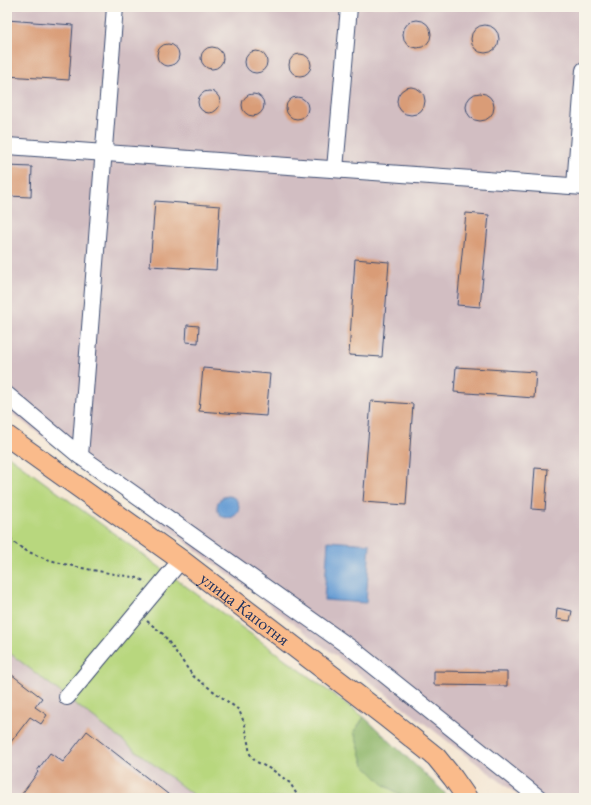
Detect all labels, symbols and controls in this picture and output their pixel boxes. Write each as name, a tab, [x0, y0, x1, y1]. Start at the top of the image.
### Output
street label: улица Капотня	[195, 567, 295, 650]

